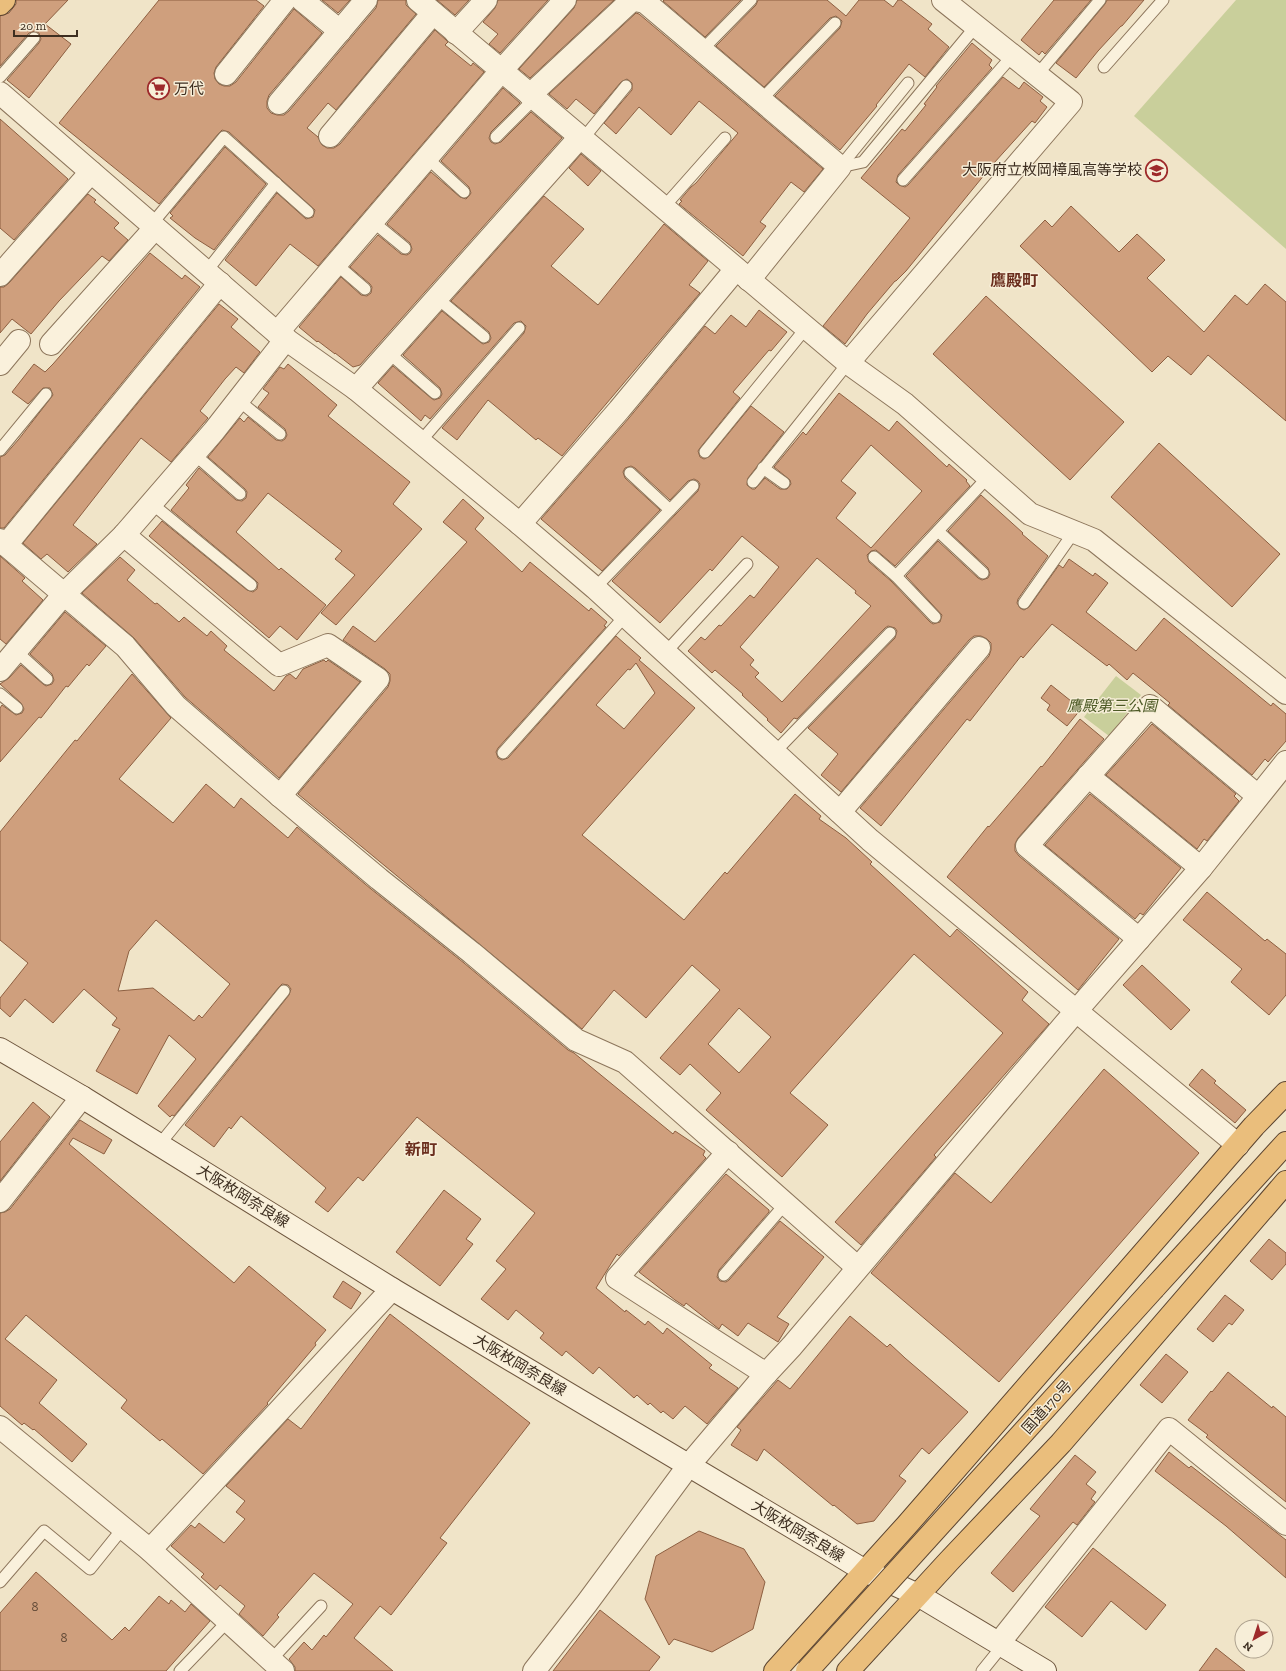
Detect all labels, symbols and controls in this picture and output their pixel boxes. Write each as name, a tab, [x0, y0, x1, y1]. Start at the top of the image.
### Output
scale bar	[14, 12, 77, 38]
text: 20 m	[20, 19, 47, 33]
supermarket icon: 万代	[145, 76, 171, 102]
place label: 万代	[174, 80, 204, 98]
school or university icon: 大阪府立枚岡樟風高等学校	[1144, 157, 1170, 183]
place label: 大阪府立枚岡樟風高等学校	[962, 161, 1142, 179]
district label: 鷹殿町	[990, 271, 1038, 290]
park label: 鷹殿第三公園	[1067, 697, 1159, 715]
district label: 新町	[405, 1140, 437, 1159]
street label: 大阪枚岡奈良線	[194, 1161, 292, 1231]
street label: 大阪枚岡奈良線	[470, 1330, 570, 1400]
street label: 国道170号	[1018, 1376, 1076, 1438]
street label: 大阪枚岡奈良線	[748, 1496, 848, 1566]
house number: 8	[32, 1599, 39, 1614]
north arrow	[1234, 1619, 1274, 1659]
house number: 8	[61, 1630, 68, 1645]
text: N	[1240, 1638, 1255, 1654]

